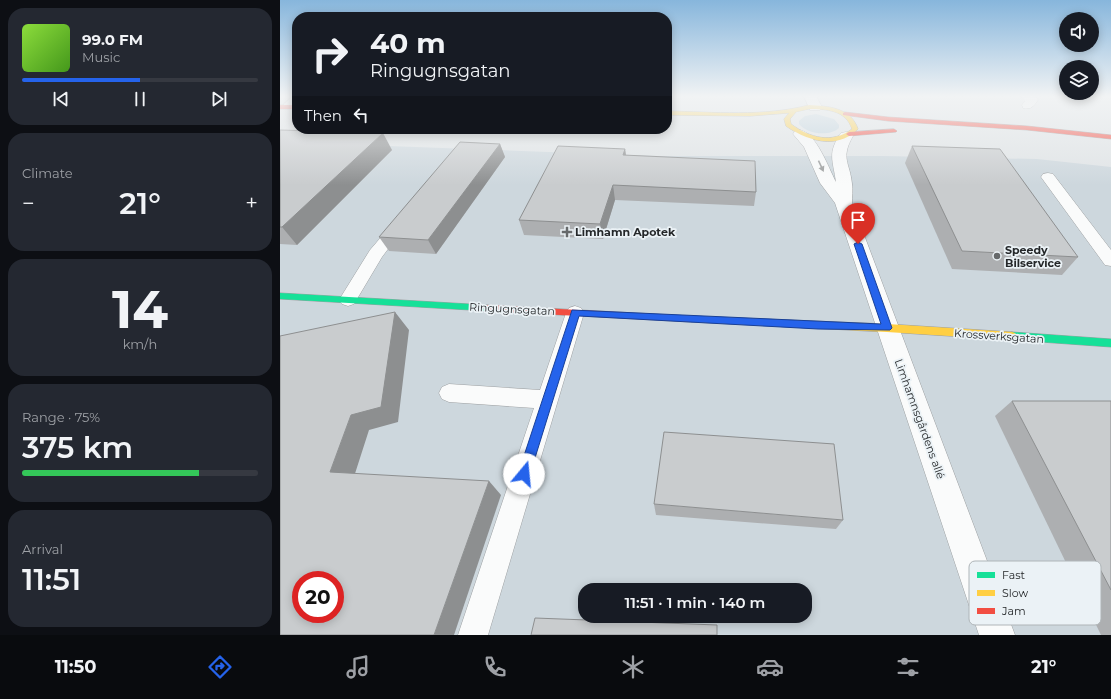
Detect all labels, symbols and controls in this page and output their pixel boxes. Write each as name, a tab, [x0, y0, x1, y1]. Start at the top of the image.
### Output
map controls	[1059, 12, 1099, 100]
button: sound	[1059, 12, 1099, 52]
text: 40 m	[370, 26, 446, 60]
icon: right	[304, 28, 356, 80]
text: 99.0 FM	[82, 30, 143, 49]
text: Music	[82, 49, 120, 65]
text: Ringugnsgatan	[370, 60, 510, 82]
button: layers	[1059, 60, 1099, 100]
icon: previous	[50, 88, 72, 110]
icon: pause	[129, 88, 151, 110]
icon: next	[208, 88, 230, 110]
icon: left	[350, 104, 372, 126]
text: Then	[304, 106, 342, 125]
one-way arrow	[818, 160, 824, 172]
text: Climate	[22, 165, 73, 181]
text: 21°	[119, 185, 161, 222]
text: −	[22, 190, 35, 217]
text: +	[245, 190, 258, 217]
pin	[841, 203, 875, 244]
icon: arrive	[847, 209, 869, 231]
place label: Limhamn Apotek	[575, 225, 676, 239]
marker: Limhamn Apotek	[562, 227, 572, 237]
place label: Speedy Bilservice	[1005, 243, 1061, 270]
marker: Speedy Bilservice	[992, 251, 1002, 261]
text: 14	[112, 278, 168, 341]
street label: Ringugnsgatan	[469, 300, 555, 318]
street label: Krossverksgatan	[953, 326, 1045, 346]
text: km/h	[123, 336, 157, 352]
street label: Limhamnsgårdens allé	[892, 357, 948, 481]
text: Range · 75%	[22, 409, 100, 425]
text: 375 km	[22, 429, 133, 466]
position arrow	[503, 453, 545, 495]
text: Arrival	[22, 541, 63, 557]
text: 11:51	[22, 561, 81, 598]
legend	[969, 561, 1101, 625]
text: Fast	[1002, 568, 1026, 582]
speed limit sign: 20	[292, 571, 344, 623]
text: Slow	[1002, 586, 1028, 600]
text: 11:51 · 1 min · 140 m	[625, 593, 765, 612]
text: Jam	[1001, 604, 1026, 618]
icon: directions	[206, 653, 234, 681]
icon: music	[344, 653, 372, 681]
icon: phone	[481, 653, 509, 681]
icon: climate	[619, 653, 647, 681]
icon: car	[756, 653, 784, 681]
icon: filters	[894, 653, 922, 681]
text: 11:50	[55, 656, 97, 678]
text: 21°	[1031, 656, 1056, 678]

